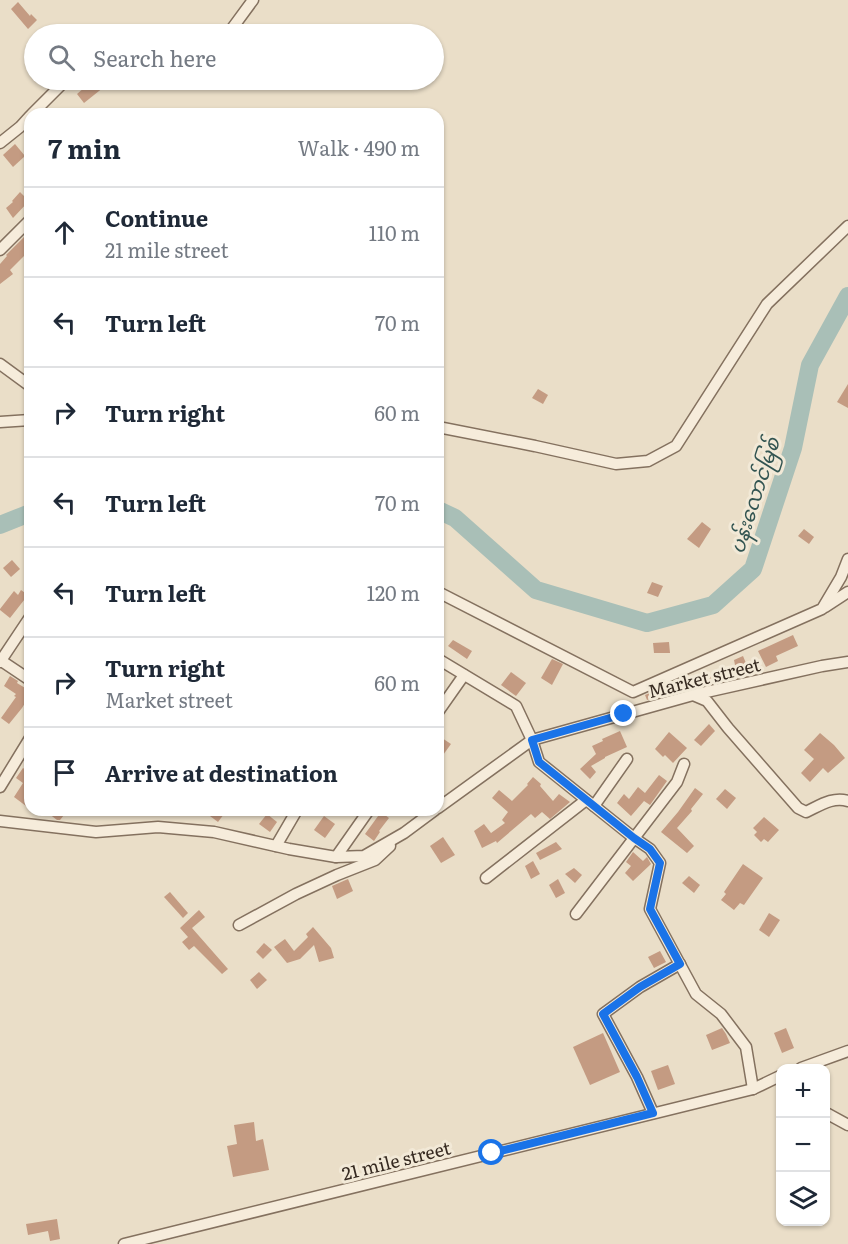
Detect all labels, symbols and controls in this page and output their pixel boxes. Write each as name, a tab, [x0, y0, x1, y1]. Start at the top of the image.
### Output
search box	[24, 24, 444, 90]
icon: search	[45, 41, 78, 74]
text: Search here	[93, 41, 216, 74]
text: 7 min	[48, 128, 121, 167]
text: Walk · 490 m	[298, 132, 420, 162]
text: Continue	[105, 201, 208, 234]
icon: ahead	[48, 216, 81, 249]
text: 110 m	[369, 217, 420, 247]
text: 21 mile street	[105, 234, 229, 264]
icon: left	[48, 306, 81, 339]
text: Turn left	[105, 306, 206, 339]
text: 70 m	[375, 307, 420, 337]
icon: right	[48, 396, 81, 429]
text: Turn right	[105, 396, 225, 429]
text: 60 m	[374, 397, 420, 427]
water label: ပန်းလောင်မြစ်	[720, 432, 790, 558]
icon: left	[48, 486, 81, 519]
text: Turn left	[105, 486, 206, 519]
text: 70 m	[375, 487, 420, 517]
icon: left	[48, 576, 81, 609]
text: Turn left	[105, 576, 206, 609]
text: 120 m	[367, 577, 420, 607]
street label: Market street	[645, 650, 764, 704]
text: Turn right	[105, 651, 225, 684]
icon: right	[48, 666, 81, 699]
text: 60 m	[374, 667, 420, 697]
text: Market street	[105, 684, 233, 714]
route end	[610, 700, 636, 726]
icon: arrive	[48, 756, 81, 789]
text: Arrive at destination	[105, 756, 338, 789]
map controls	[776, 1064, 830, 1226]
button: +	[776, 1064, 830, 1118]
button: −	[776, 1118, 830, 1172]
street label: 21 mile street	[339, 1133, 454, 1187]
route start	[478, 1139, 504, 1165]
button: layers	[776, 1172, 830, 1226]

